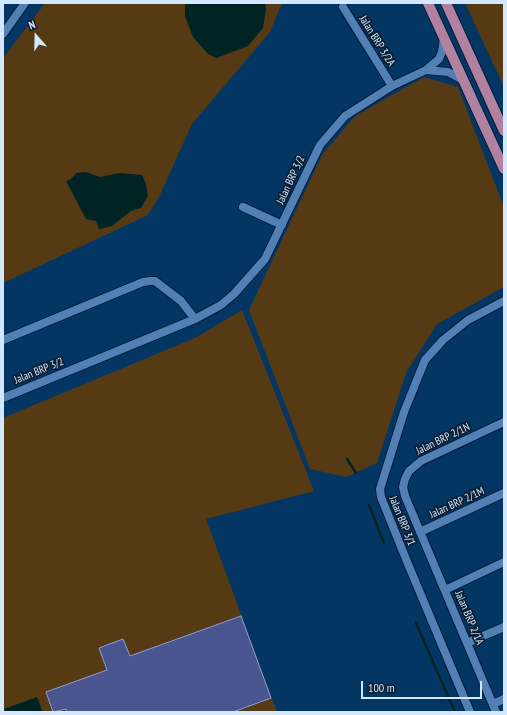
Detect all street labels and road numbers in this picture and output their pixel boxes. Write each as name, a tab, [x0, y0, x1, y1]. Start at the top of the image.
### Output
street label: Jalan BRP 3/2A	[356, 13, 398, 69]
street label: Jalan BRP 3/2	[274, 154, 308, 206]
street label: Jalan BRP 3/2	[12, 355, 66, 387]
street label: Jalan BRP 2/1N	[414, 420, 472, 458]
street label: Jalan BRP 2/1M	[427, 485, 487, 521]
street label: Jalan BRP 3/1	[386, 494, 418, 548]
street label: Jalan BRP 2/1A	[452, 589, 486, 647]

